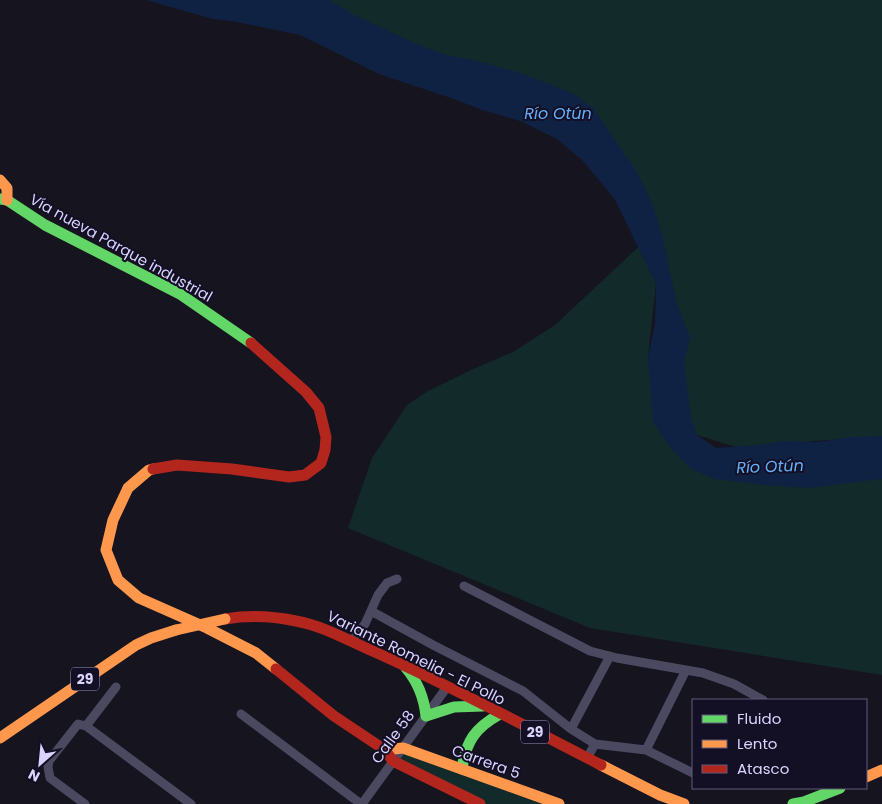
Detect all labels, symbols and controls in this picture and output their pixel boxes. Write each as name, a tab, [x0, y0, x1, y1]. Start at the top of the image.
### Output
water label: Río Otún	[524, 102, 592, 125]
street label: Vía nueva Parque industrial	[26, 188, 216, 307]
water label: Río Otún	[736, 454, 804, 479]
street label: Variante Romelia - El Pollo	[324, 605, 509, 710]
road number: 29	[71, 668, 99, 691]
legend	[692, 699, 867, 789]
street label: Calle 58	[366, 706, 419, 768]
text: Fluido	[737, 708, 781, 729]
road number: 29	[521, 720, 549, 744]
text: Lento	[737, 733, 777, 754]
north arrow	[15, 739, 65, 789]
street label: Carrera 5	[449, 739, 523, 784]
text: Atasco	[737, 758, 789, 779]
text: N	[25, 764, 43, 787]

